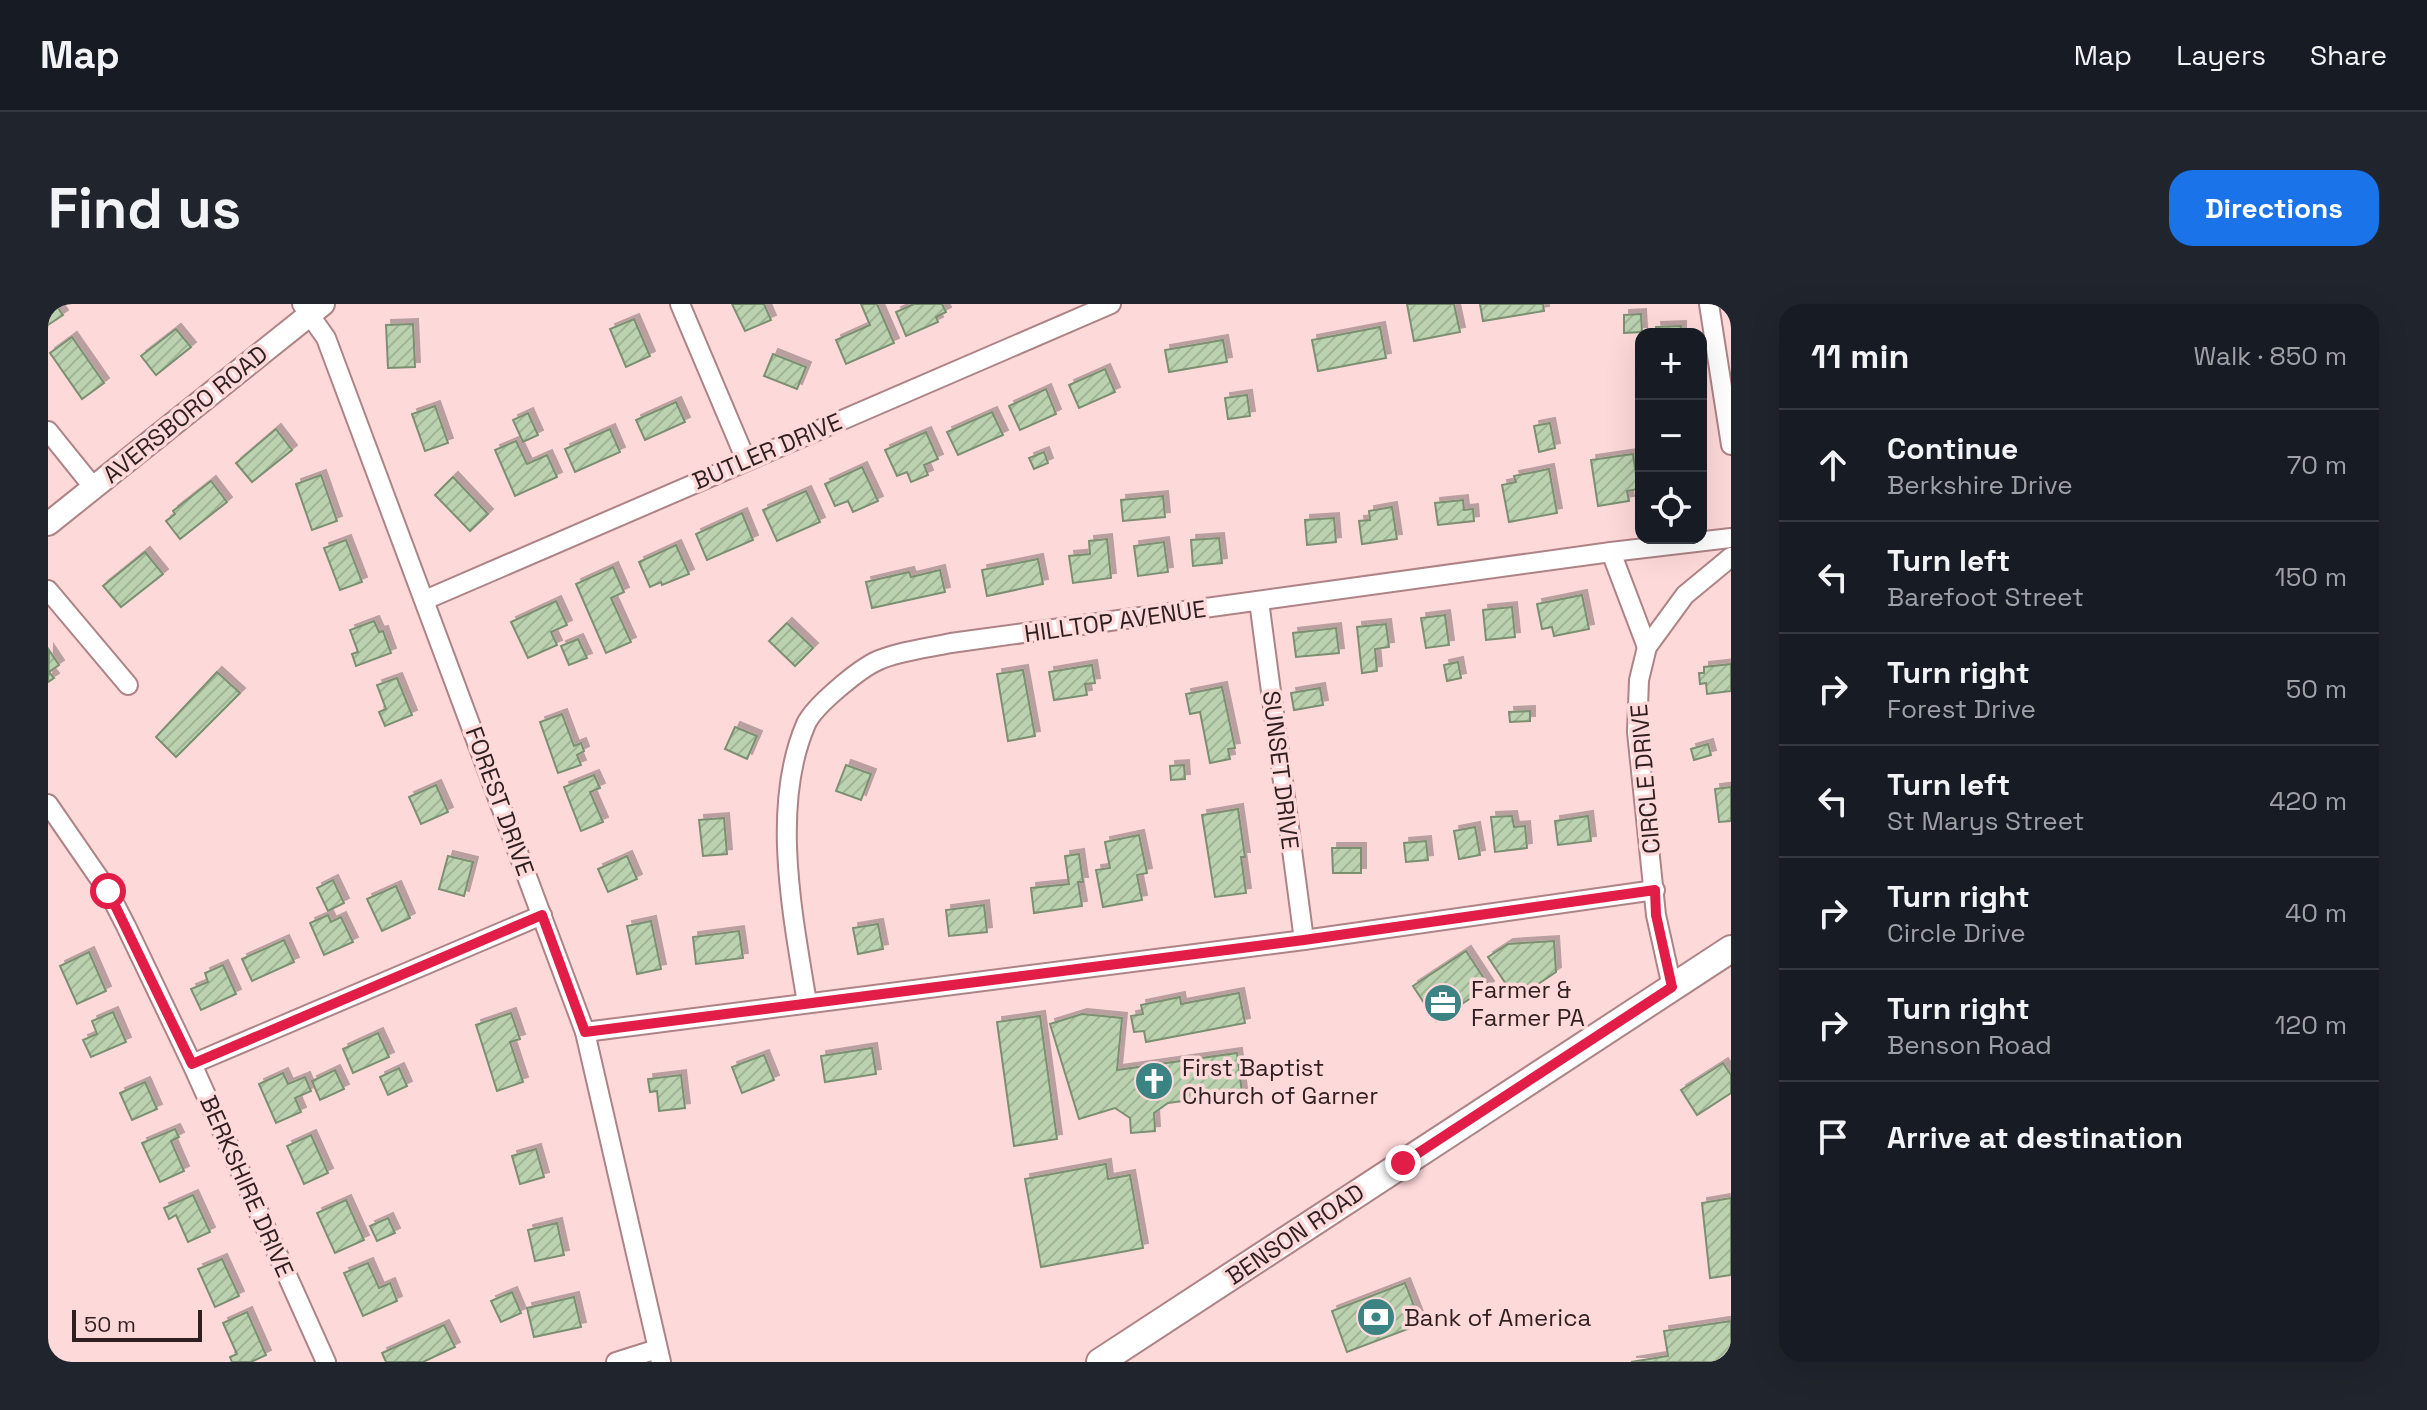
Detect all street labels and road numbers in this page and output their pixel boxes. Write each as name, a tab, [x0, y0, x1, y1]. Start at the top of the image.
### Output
street label: AVERSBORO ROAD	[96, 338, 274, 490]
street label: BUTLER DRIVE	[688, 406, 846, 496]
street label: HILLTOP AVENUE	[1022, 593, 1208, 649]
street label: SUNSET DRIVE	[1256, 689, 1306, 851]
street label: CIRCLE DRIVE	[1623, 703, 1667, 855]
street label: FOREST DRIVE	[459, 722, 541, 880]
street label: BERKSHIRE DRIVE	[193, 1090, 301, 1282]
street label: BENSON ROAD	[1220, 1176, 1370, 1292]

